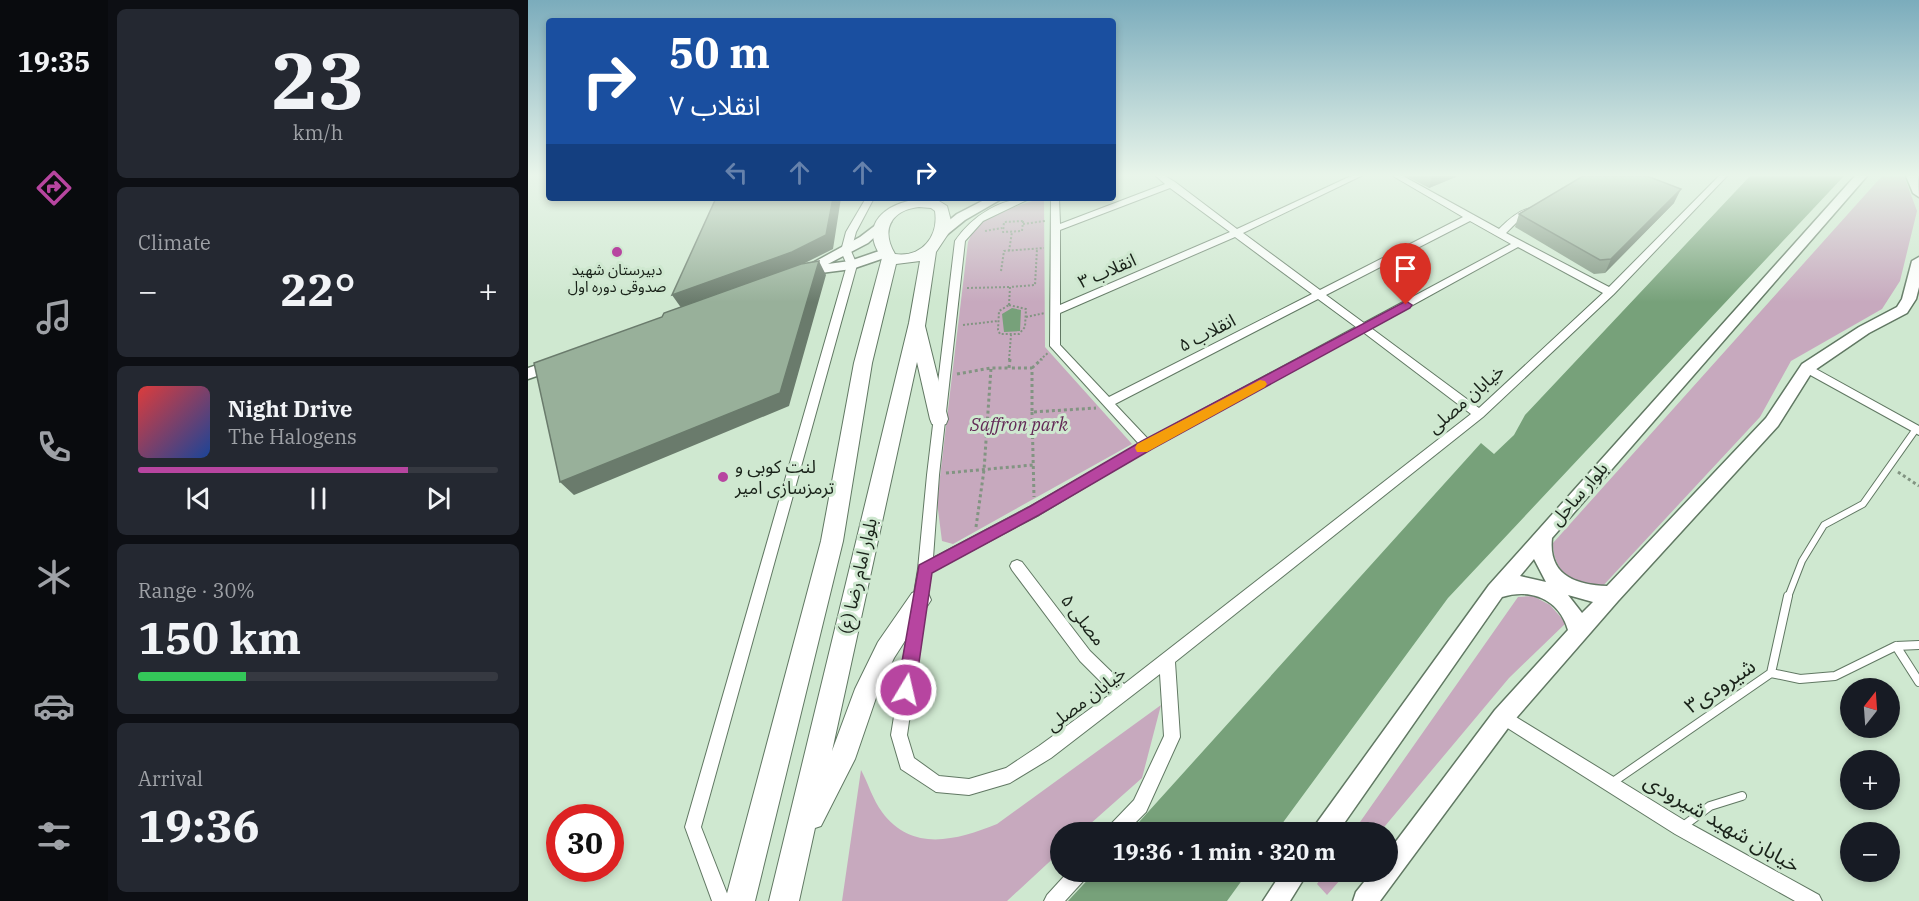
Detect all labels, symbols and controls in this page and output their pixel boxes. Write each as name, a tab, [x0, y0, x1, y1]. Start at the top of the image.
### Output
text: 50 m	[669, 25, 770, 80]
text: 23	[271, 29, 365, 130]
icon: right	[570, 42, 648, 120]
text: 19:35	[18, 44, 90, 79]
text: انقلاب ۷	[669, 87, 761, 122]
text: km/h	[293, 119, 343, 146]
icon: left	[720, 156, 753, 189]
icon: ahead	[783, 156, 816, 189]
icon: ahead	[846, 156, 879, 189]
icon: right	[909, 156, 942, 189]
icon: directions	[33, 167, 75, 209]
text: Climate	[138, 229, 211, 256]
pin	[1380, 243, 1431, 305]
marker: دبیرستان شهید صدوقی دوره اول	[610, 245, 624, 259]
street label: انقلاب ۳	[1074, 248, 1139, 293]
icon: arrive	[1389, 252, 1422, 285]
text: 22°	[280, 260, 356, 318]
place label: دبیرستان شهید صدوقی دوره اول	[568, 260, 666, 296]
text: −	[138, 269, 158, 312]
text: +	[478, 269, 498, 312]
icon: music	[33, 296, 75, 338]
street label: انقلاب ۵	[1174, 308, 1239, 357]
street label: خیابان مصلی	[1423, 359, 1509, 438]
text: Night Drive	[228, 394, 353, 423]
park label: Saffron park	[969, 413, 1068, 436]
text: The Halogens	[228, 423, 357, 450]
icon: phone	[33, 426, 75, 468]
place label: لنت کوبی و ترمزسازی امیر	[734, 455, 834, 499]
street label: بلوار ساحل	[1545, 457, 1613, 530]
marker: لنت کوبی و ترمزسازی امیر	[716, 470, 730, 484]
icon: previous	[182, 482, 215, 515]
icon: pause	[302, 482, 335, 515]
icon: next	[422, 482, 455, 515]
street label: بلوار امام رضا (ع)	[833, 516, 885, 637]
icon: climate	[33, 556, 75, 598]
text: Range · 30%	[138, 577, 255, 604]
street label: مصلی ۵	[1056, 589, 1111, 650]
text: 150 km	[138, 608, 301, 666]
street label: شیرودی۳	[1678, 651, 1760, 719]
position arrow	[874, 658, 938, 722]
street label: خیابان مصلی	[1041, 661, 1130, 736]
north arrow	[1840, 678, 1900, 738]
map controls	[1840, 678, 1900, 882]
icon: car	[33, 685, 75, 727]
button: +	[1840, 750, 1900, 810]
text: Arrival	[138, 765, 203, 792]
street label: خیابان شهید شیرودی	[1639, 766, 1806, 878]
text: 19:36	[138, 796, 260, 854]
speed limit sign: 30	[546, 804, 624, 882]
icon: filters	[33, 815, 75, 857]
button: −	[1840, 822, 1900, 882]
text: 19:36 · 1 min · 320 m	[1112, 837, 1336, 866]

